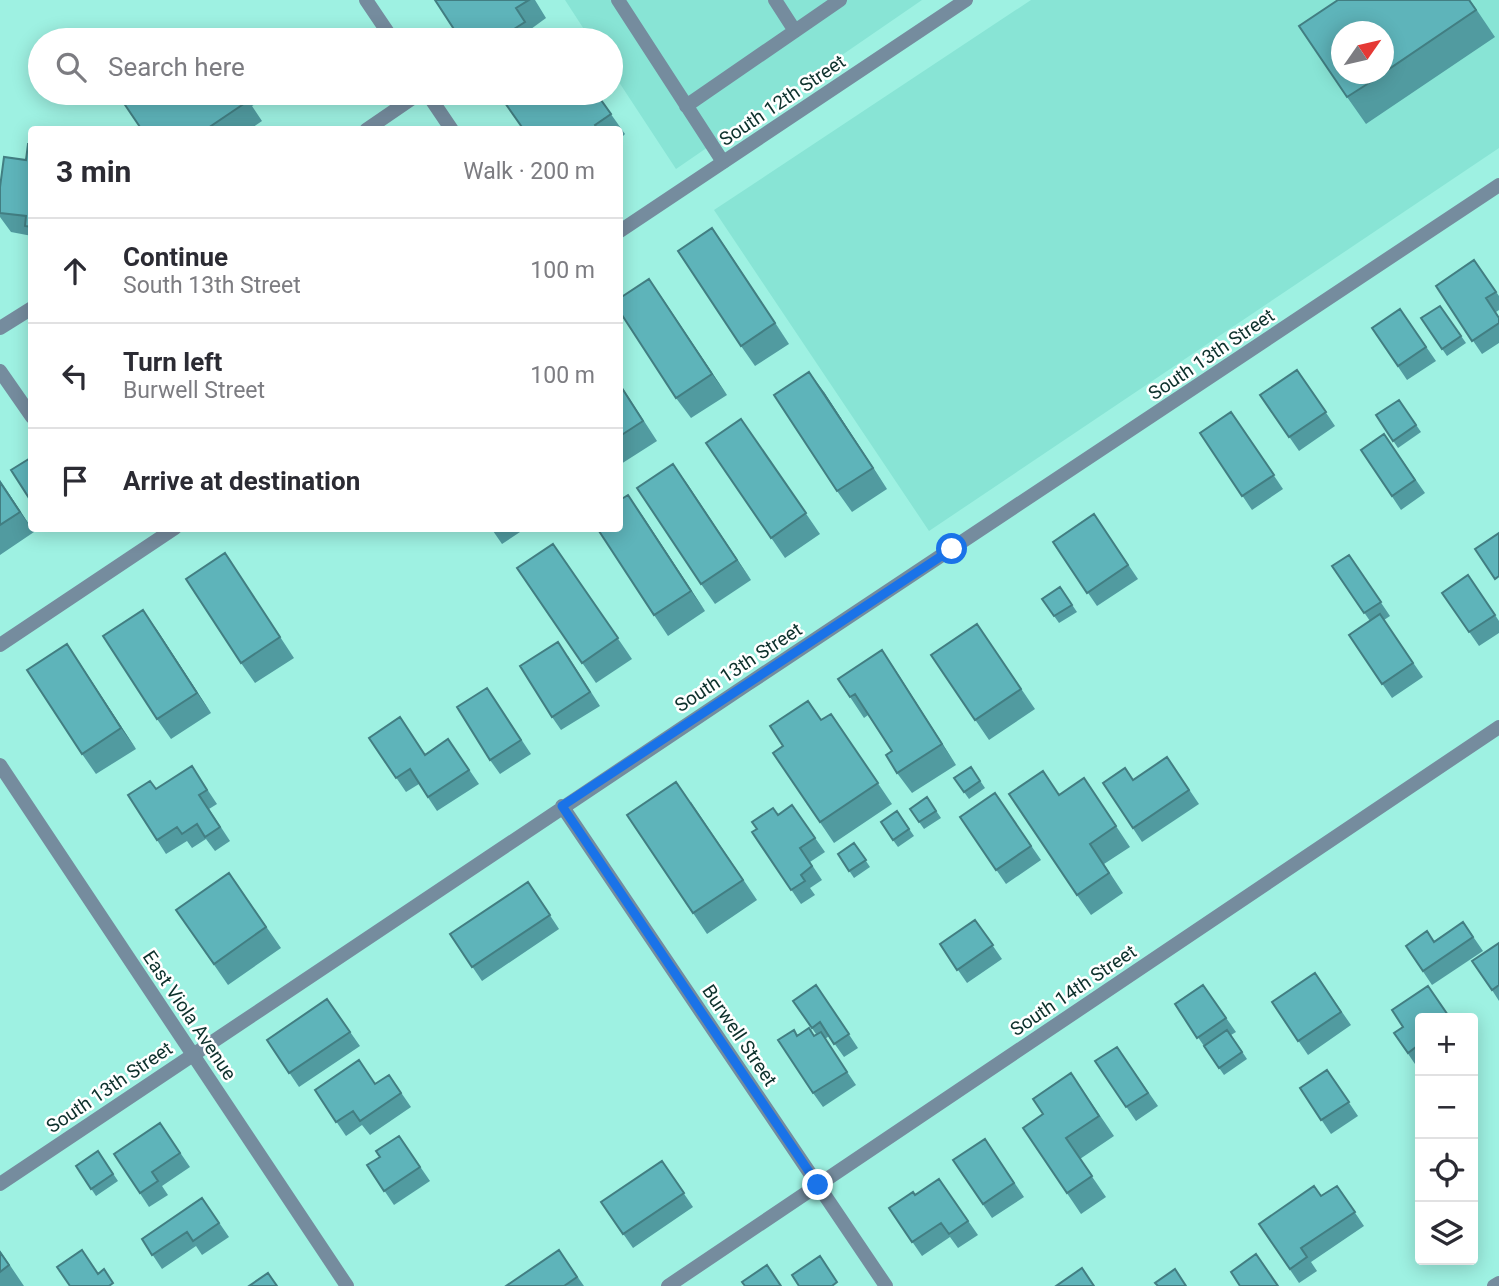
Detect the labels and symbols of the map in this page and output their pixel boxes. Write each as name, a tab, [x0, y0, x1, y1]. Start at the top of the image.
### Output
north arrow	[1331, 21, 1394, 84]
street label: South 12th Street	[715, 50, 850, 151]
street label: South 13th Street	[1144, 304, 1279, 405]
route start	[936, 533, 967, 564]
street label: South 13th Street	[670, 618, 806, 717]
street label: South 14th Street	[1006, 940, 1141, 1041]
street label: East Viola Avenue	[138, 946, 241, 1084]
street label: Burwell Street	[697, 980, 782, 1090]
street label: South 13th Street	[42, 1037, 177, 1138]
route end	[802, 1169, 833, 1200]

